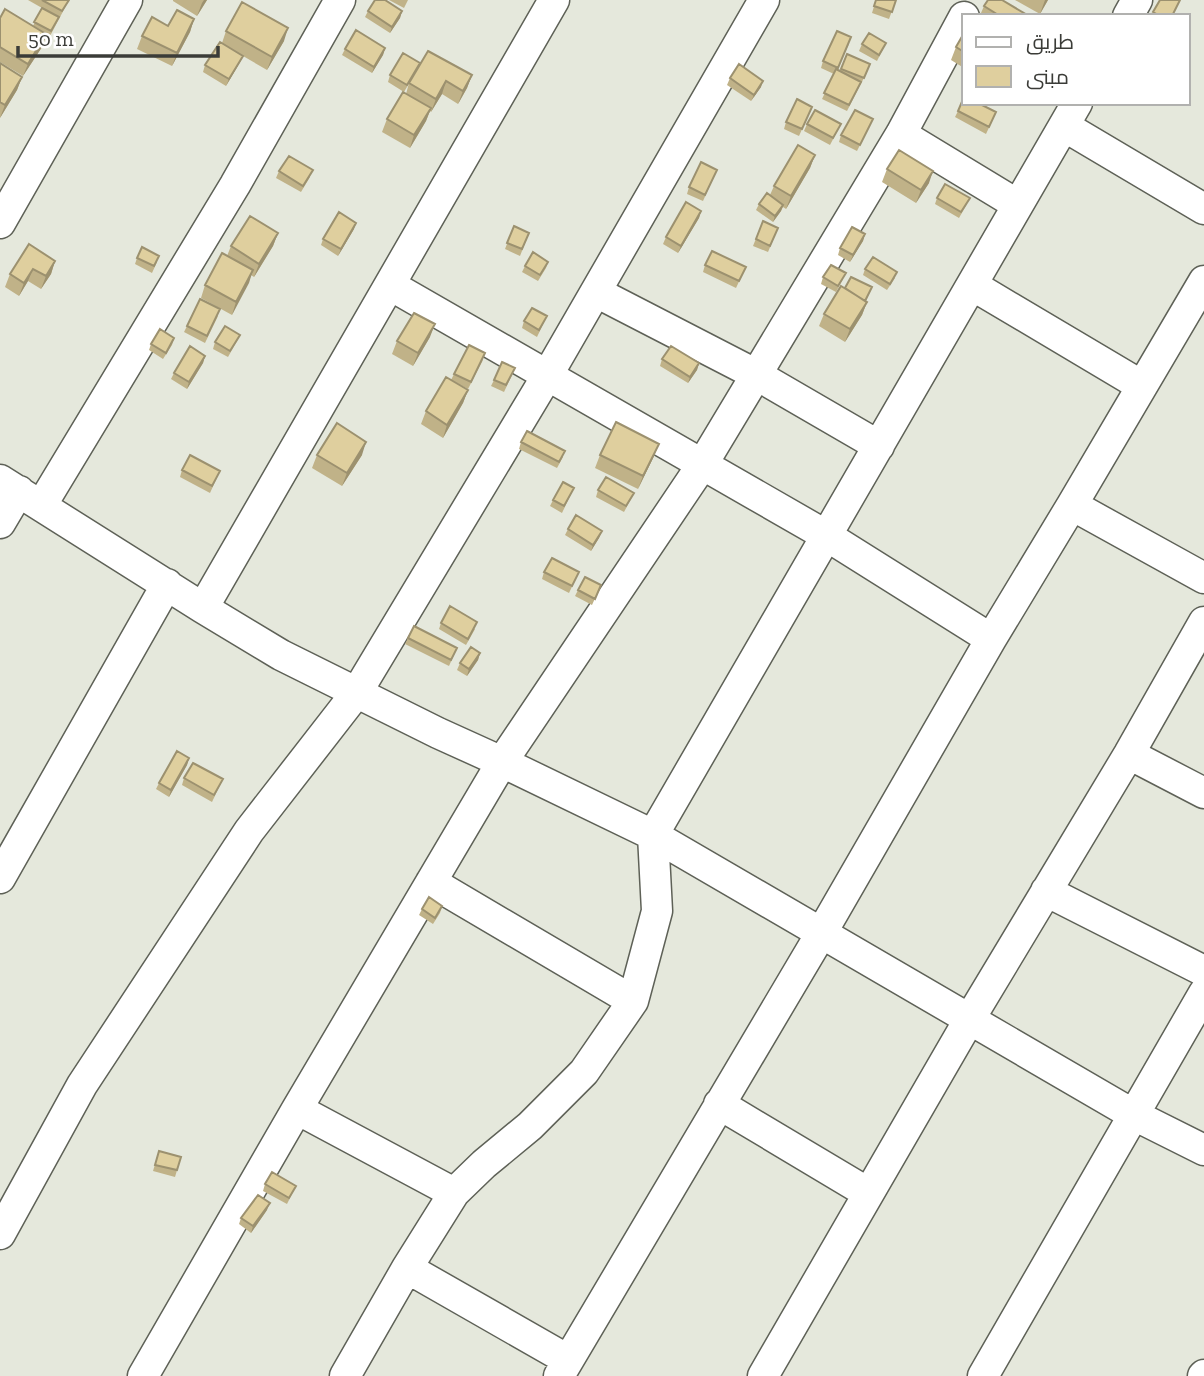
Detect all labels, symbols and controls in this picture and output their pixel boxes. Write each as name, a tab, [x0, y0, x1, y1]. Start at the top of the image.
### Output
scale bar	[18, 14, 217, 58]
legend	[962, 14, 1190, 105]
text: 50 m	[28, 26, 74, 51]
text: طريق	[1026, 29, 1074, 55]
text: مبنى	[1026, 64, 1069, 90]

